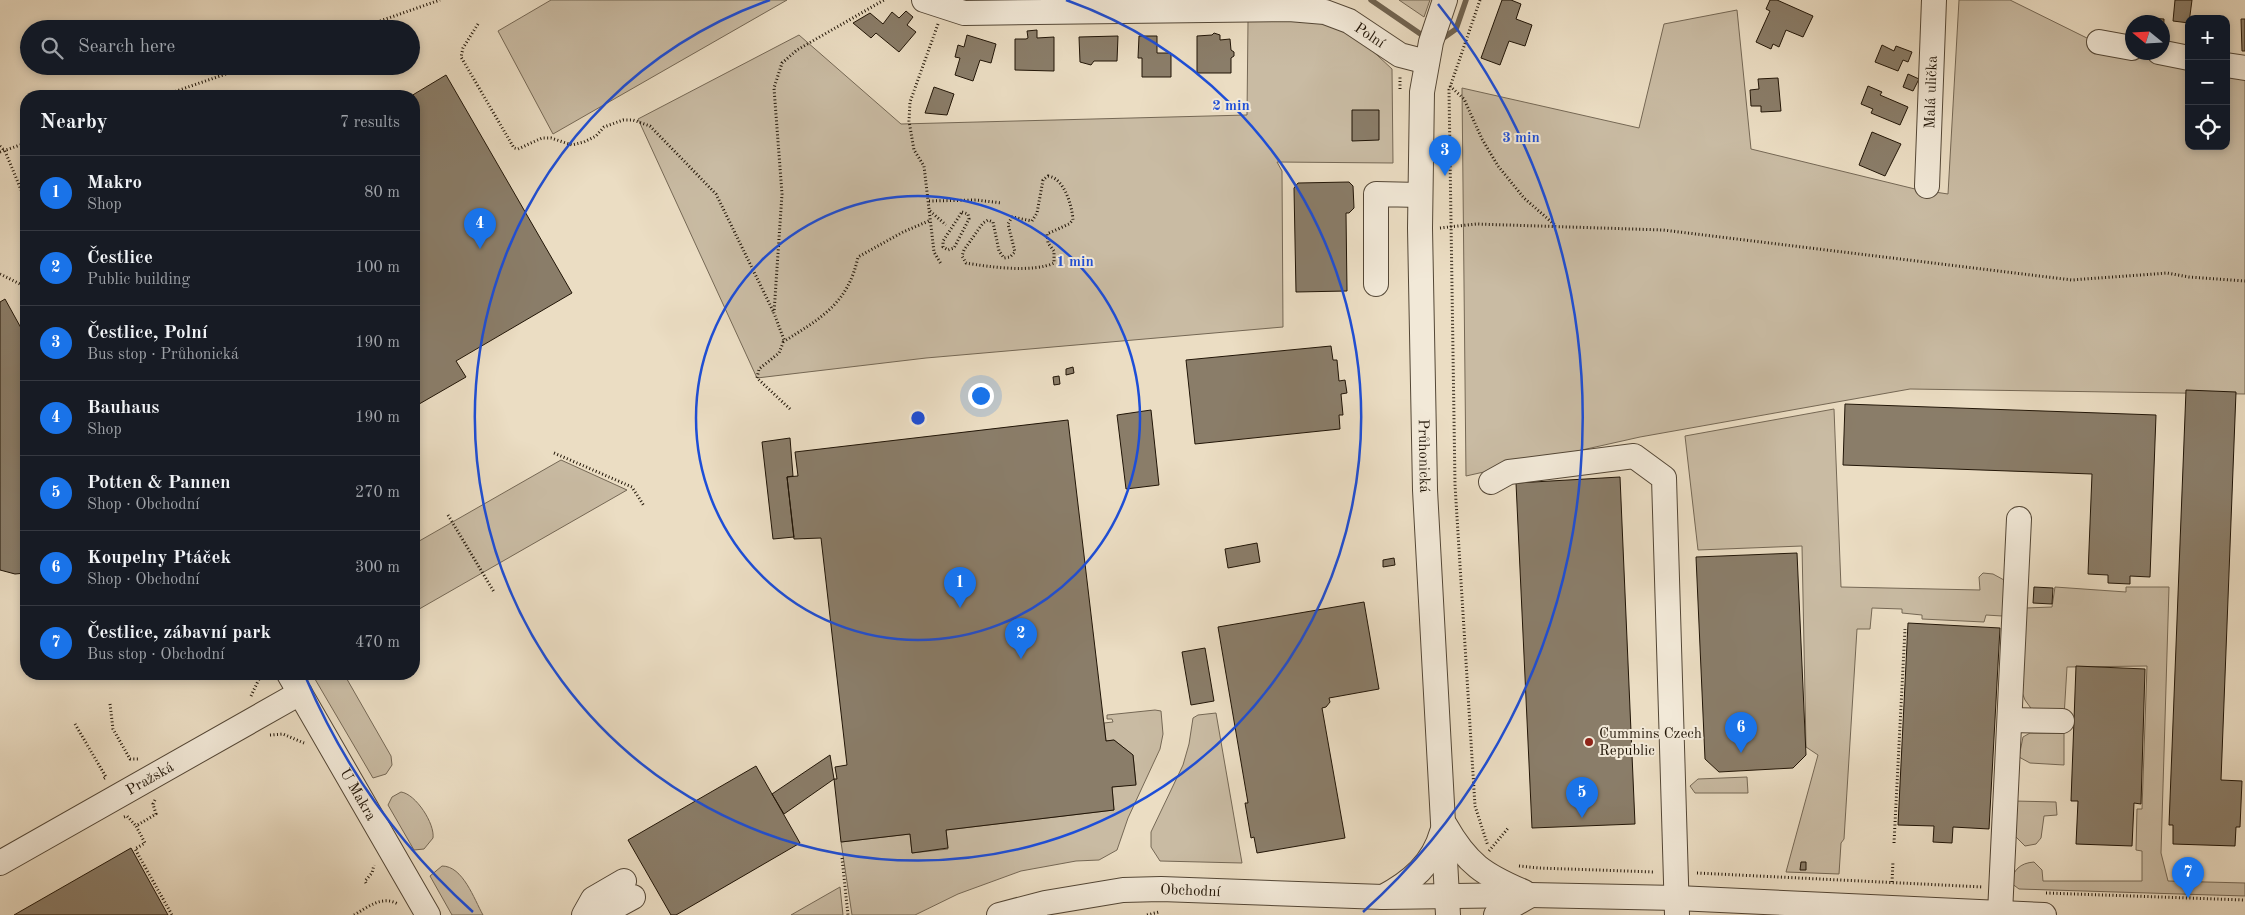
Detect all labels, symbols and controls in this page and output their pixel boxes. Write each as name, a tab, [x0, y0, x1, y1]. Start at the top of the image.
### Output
north arrow	[2125, 15, 2170, 60]
map controls	[2185, 15, 2230, 150]
button: +	[2185, 15, 2230, 60]
search box	[20, 20, 420, 75]
street label: Polní	[1351, 21, 1388, 52]
icon: search	[38, 34, 66, 62]
text: Search here	[78, 38, 175, 57]
street label: Malá ulička	[1923, 54, 1941, 129]
button: −	[2185, 60, 2230, 105]
text: 2 min	[1212, 99, 1250, 114]
button: locate	[2185, 105, 2230, 150]
text: Nearby	[40, 112, 108, 133]
text: 7 results	[340, 115, 400, 131]
text: 3 min	[1502, 131, 1540, 146]
pin: 3	[1429, 135, 1461, 176]
text: Makro	[87, 174, 142, 193]
text: 1	[51, 185, 61, 201]
text: 80 m	[364, 185, 400, 201]
text: Shop	[87, 197, 122, 213]
pin: 4	[464, 208, 496, 249]
text: Čestlice	[87, 249, 153, 268]
text: 1 min	[1056, 255, 1094, 270]
text: 2	[51, 260, 61, 276]
text: 100 m	[355, 260, 400, 276]
text: Public building	[87, 272, 190, 288]
text: Čestlice, Polní	[87, 324, 208, 343]
text: 3	[51, 335, 61, 351]
text: 190 m	[355, 335, 400, 351]
text: Bus stop · Průhonická	[87, 347, 239, 363]
your location	[968, 383, 994, 409]
text: Bauhaus	[87, 399, 160, 418]
centre of rings	[909, 409, 927, 427]
text: 4	[51, 410, 61, 426]
text: 190 m	[355, 410, 400, 426]
street label: Průhonická	[1415, 419, 1431, 494]
text: Shop	[87, 422, 122, 438]
text: Potten & Pannen	[87, 474, 231, 493]
text: 5	[51, 485, 61, 501]
text: 270 m	[355, 485, 400, 501]
text: Shop · Obchodní	[87, 497, 200, 513]
text: Koupelny Ptáček	[87, 549, 231, 568]
text: 6	[51, 560, 61, 576]
text: 300 m	[355, 560, 400, 576]
pin: 1	[944, 567, 976, 608]
text: Shop · Obchodní	[87, 572, 200, 588]
pin: 2	[1005, 618, 1037, 659]
text: Čestlice, zábavní park	[87, 624, 271, 643]
text: 7	[51, 635, 61, 651]
text: 470 m	[355, 635, 400, 651]
text: Bus stop · Obchodní	[87, 647, 225, 663]
pin: 6	[1725, 712, 1757, 753]
place label: Cummins Czech Republic	[1599, 727, 1702, 759]
marker: Cummins Czech Republic	[1583, 736, 1595, 748]
street label: Pražská	[124, 760, 177, 799]
street label: U Makra	[336, 767, 378, 824]
pin: 5	[1566, 777, 1598, 818]
pin: 7	[2172, 857, 2204, 898]
street label: Obchodní	[1160, 883, 1222, 900]

